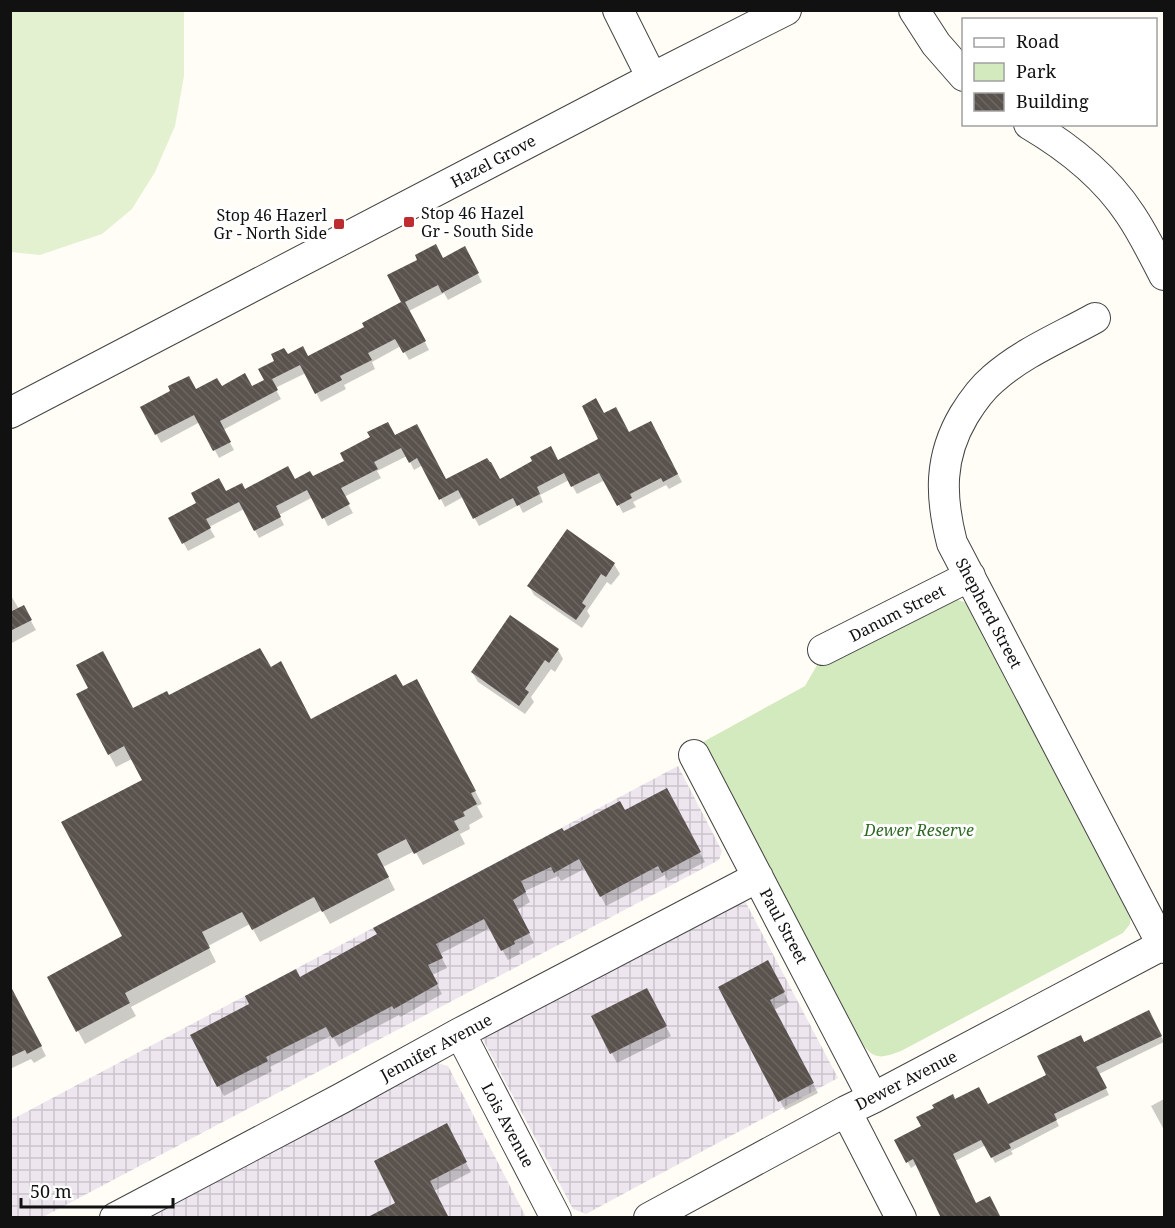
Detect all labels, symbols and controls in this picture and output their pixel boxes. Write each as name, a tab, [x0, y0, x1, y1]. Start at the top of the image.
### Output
legend	[962, 18, 1157, 126]
text: Road	[1016, 29, 1059, 53]
text: Park	[1016, 59, 1056, 83]
text: Building	[1016, 89, 1089, 113]
street label: Hazel Grove	[447, 129, 539, 193]
place label: Stop 46 Hazel Gr - South Side	[421, 202, 534, 242]
place label: Stop 46 Hazerl Gr - North Side	[214, 204, 327, 244]
marker: Stop 46 Hazel Gr - South Side	[402, 215, 416, 229]
marker: Stop 46 Hazerl Gr - North Side	[332, 217, 346, 231]
street label: Shepherd Street	[951, 554, 1028, 672]
street label: Danum Street	[845, 579, 949, 647]
park label: Dewer Reserve	[863, 819, 974, 841]
street label: Paul Street	[755, 884, 813, 968]
street label: Jennifer Avenue	[375, 1008, 496, 1086]
street label: Dewer Avenue	[851, 1045, 961, 1115]
street label: Lois Avenue	[476, 1079, 540, 1171]
scale bar	[21, 1171, 172, 1209]
text: 50 m	[30, 1179, 72, 1203]

